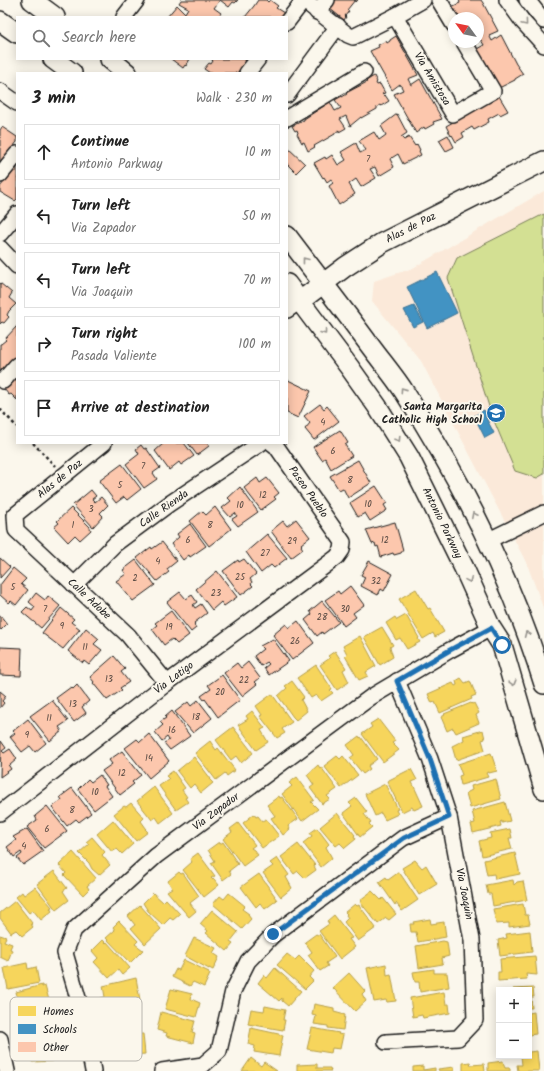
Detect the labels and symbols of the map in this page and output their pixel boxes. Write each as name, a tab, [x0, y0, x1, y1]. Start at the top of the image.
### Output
north arrow	[448, 12, 484, 48]
one-way arrow	[520, 19, 527, 26]
street label: Via Amistosa	[409, 49, 455, 109]
house number: 7	[366, 152, 371, 167]
street label: Alas de Paz	[383, 208, 439, 248]
one-way arrow	[303, 257, 310, 264]
one-way arrow	[319, 328, 326, 335]
one-way arrow	[400, 387, 408, 394]
place label: Santa Margarita Catholic High School	[382, 398, 482, 429]
school or university icon: Santa Margarita Catholic High School	[485, 402, 507, 424]
house number: 4	[321, 415, 326, 430]
one-way arrow	[393, 435, 400, 442]
house number: 6	[330, 444, 336, 459]
street label: Alas de Paz	[33, 455, 87, 503]
house number: 7	[141, 459, 146, 474]
street label: Paseo Pueblo	[283, 462, 333, 522]
house number: 8	[347, 473, 353, 488]
house number: 5	[118, 478, 124, 493]
street label: Antonio Parkway	[417, 484, 467, 562]
street label: Calle Rienda	[135, 485, 193, 533]
house number: 12	[259, 488, 267, 503]
house number: 10	[364, 497, 372, 512]
house number: 10	[236, 498, 244, 513]
house number: 3	[88, 502, 94, 517]
one-way arrow	[472, 512, 479, 519]
house number: 1	[72, 518, 75, 533]
house number: 8	[207, 518, 213, 533]
house number: 6	[185, 533, 191, 548]
house number: 12	[381, 533, 389, 548]
house number: 29	[287, 534, 297, 549]
house number: 27	[260, 546, 271, 561]
house number: 4	[156, 554, 161, 569]
house number: 25	[235, 570, 246, 585]
house number: 2	[132, 571, 138, 586]
street label: Calle Adobe	[63, 574, 115, 624]
house number: 32	[371, 574, 381, 589]
one-way arrow	[464, 576, 472, 583]
house number: 5	[11, 580, 17, 595]
house number: 23	[211, 586, 221, 601]
house number: 7	[43, 602, 48, 617]
house number: 30	[340, 602, 350, 617]
house number: 28	[317, 610, 328, 625]
house number: 9	[60, 619, 65, 634]
house number: 19	[165, 620, 173, 635]
one-way arrow	[524, 630, 532, 637]
house number: 26	[290, 634, 300, 649]
route start	[493, 636, 511, 654]
house number: 11	[82, 640, 88, 655]
street label: Via Latigo	[150, 657, 198, 699]
house number: 13	[105, 672, 113, 687]
house number: 22	[239, 673, 249, 688]
one-way arrow	[508, 679, 517, 686]
house number: 20	[215, 685, 225, 700]
house number: 13	[69, 697, 77, 712]
house number: 18	[192, 710, 201, 725]
house number: 11	[46, 711, 52, 726]
house number: 16	[168, 723, 176, 738]
house number: 9	[25, 728, 30, 743]
house number: 14	[145, 751, 153, 766]
house number: 12	[118, 766, 126, 781]
house number: 10	[91, 785, 99, 800]
street label: Via Zapador	[189, 788, 244, 836]
house number: 8	[69, 803, 75, 818]
house number: 6	[44, 822, 50, 837]
house number: 4	[22, 839, 27, 854]
street label: Via Joaquin	[450, 867, 478, 922]
route end	[264, 925, 282, 943]
legend	[10, 997, 142, 1061]
text: Homes	[43, 1003, 74, 1021]
text: Schools	[43, 1021, 77, 1039]
text: Other	[43, 1039, 70, 1057]

